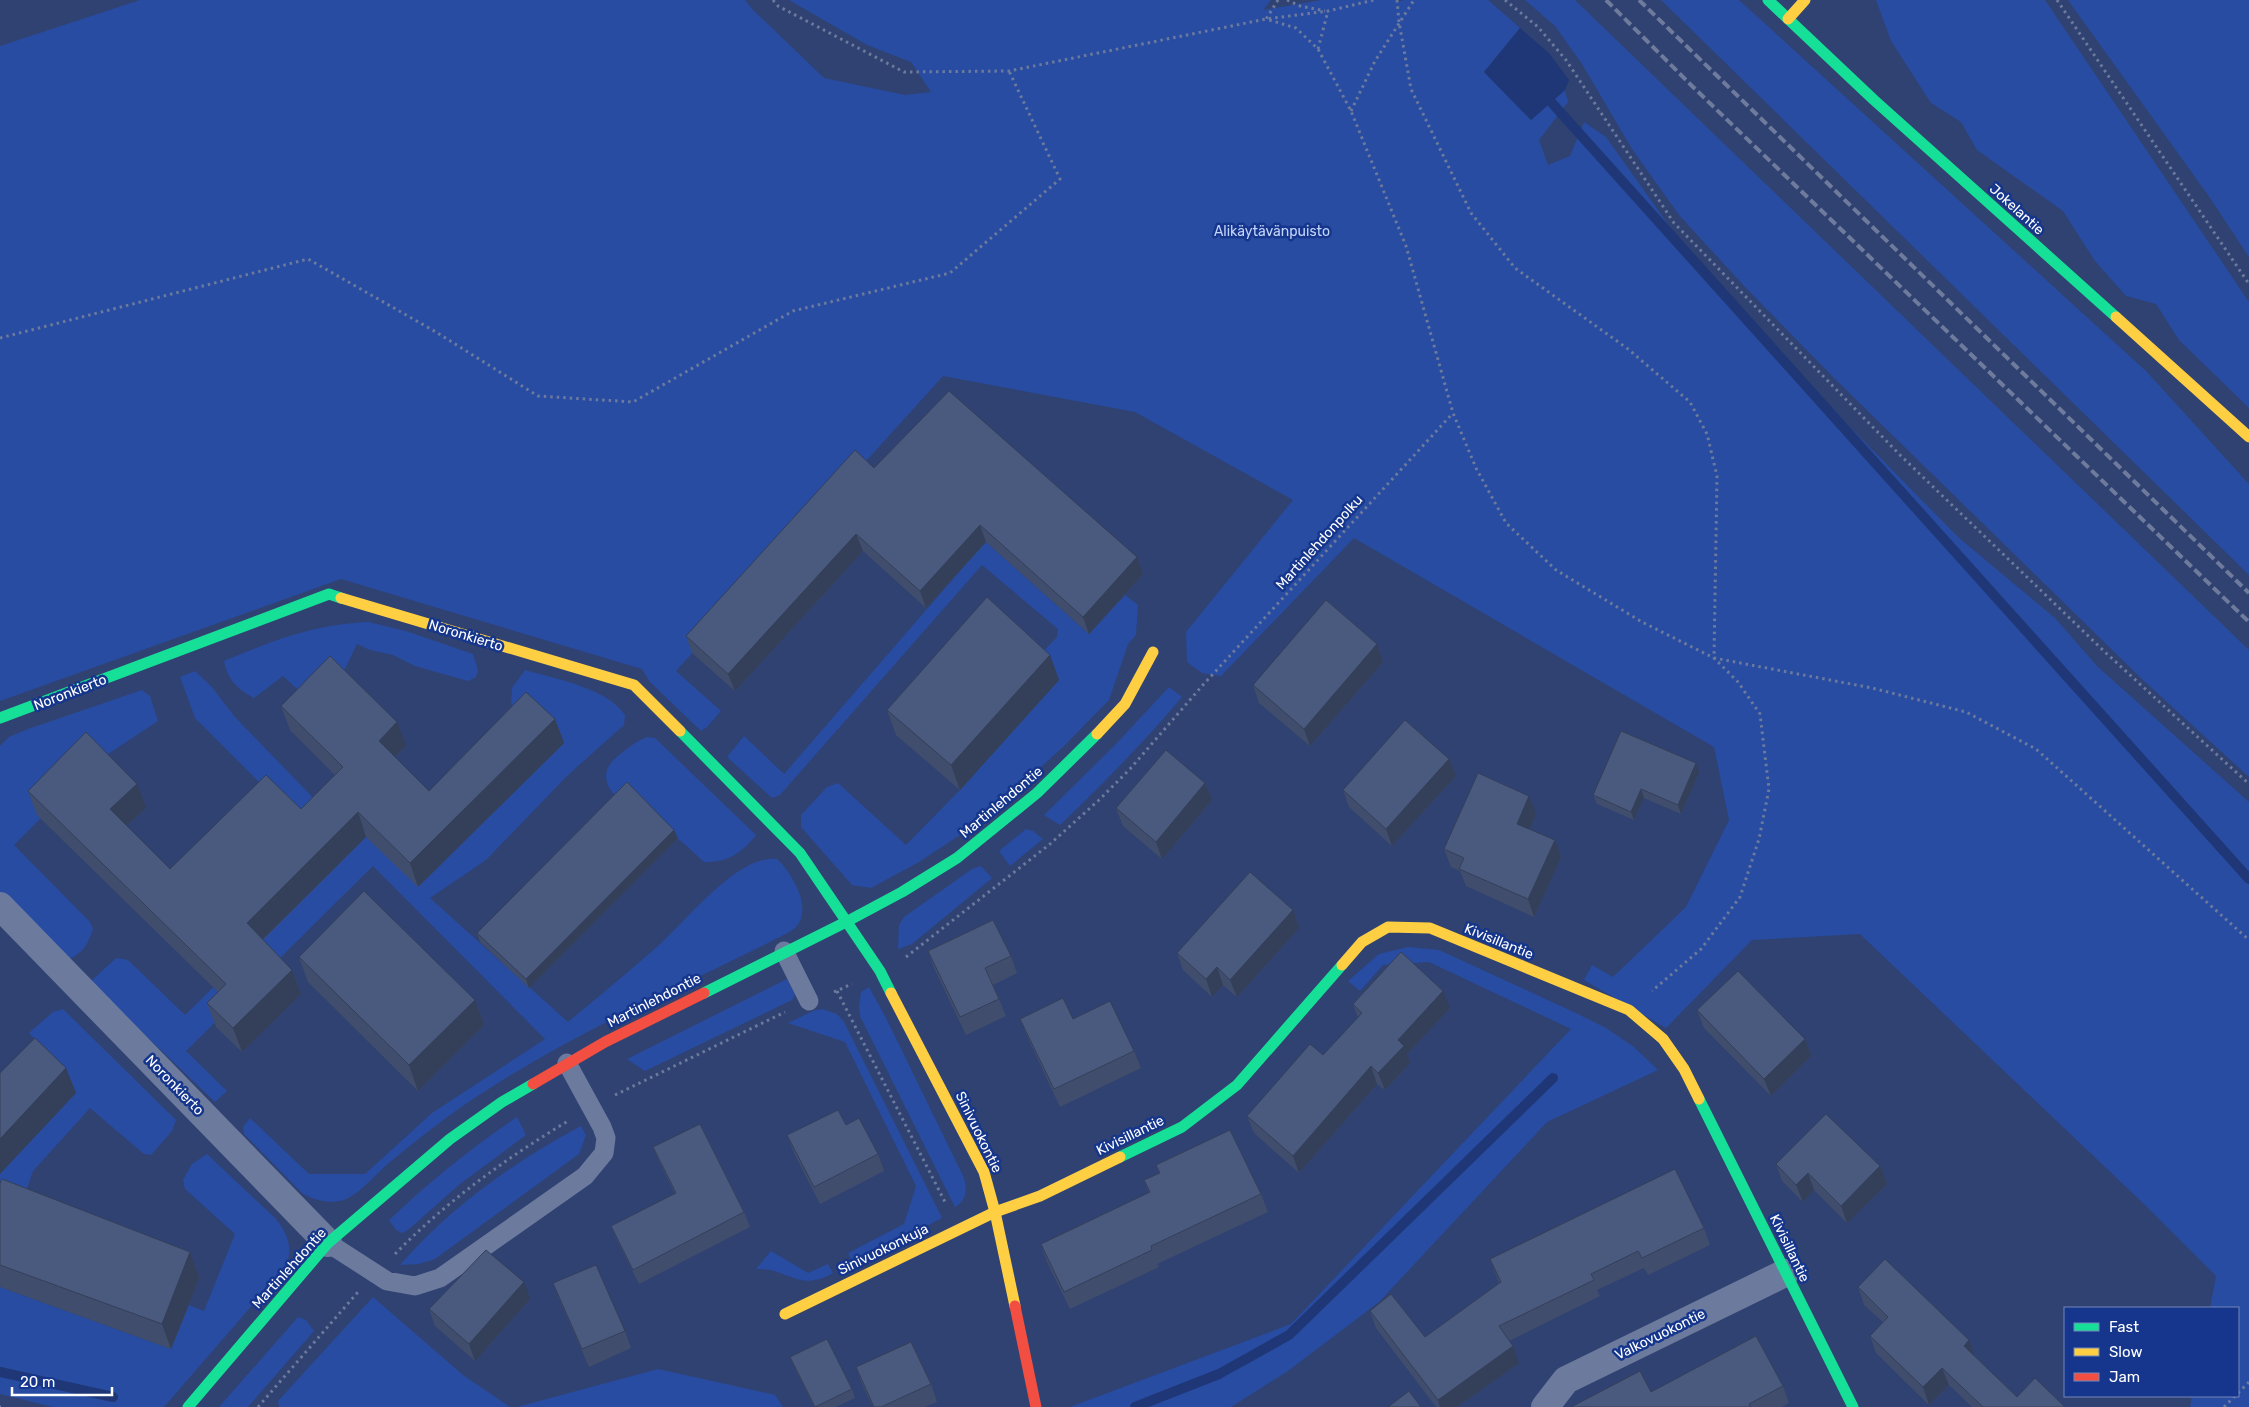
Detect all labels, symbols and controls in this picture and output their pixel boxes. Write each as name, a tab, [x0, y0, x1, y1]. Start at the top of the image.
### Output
street label: Jokelantie	[1986, 180, 2048, 238]
park label: Alikäytävänpuisto	[1214, 223, 1330, 240]
street label: Martinlehdonpolku	[1272, 491, 1366, 593]
street label: Noronkierto	[427, 616, 505, 655]
street label: Noronkierto	[31, 671, 109, 714]
street label: Martinlehdontie	[957, 763, 1046, 842]
street label: Kivisillantie	[1462, 920, 1536, 963]
street label: Martinlehdontie	[605, 969, 704, 1031]
street label: Noronkierto	[142, 1052, 207, 1119]
street label: Sinivuokontie	[952, 1089, 1006, 1176]
street label: Kivisillantie	[1094, 1112, 1167, 1159]
street label: Kivisillantie	[1766, 1212, 1813, 1285]
street label: Sinivuokonkuja	[835, 1220, 931, 1279]
street label: Martinlehdontie	[249, 1224, 330, 1312]
street label: Valkovuokontie	[1612, 1305, 1708, 1364]
legend	[2064, 1307, 2239, 1397]
text: Fast	[2109, 1318, 2139, 1336]
text: Slow	[2109, 1343, 2142, 1361]
scale bar	[12, 1364, 112, 1396]
text: Jam	[2109, 1368, 2140, 1386]
text: 20 m	[20, 1373, 55, 1391]

